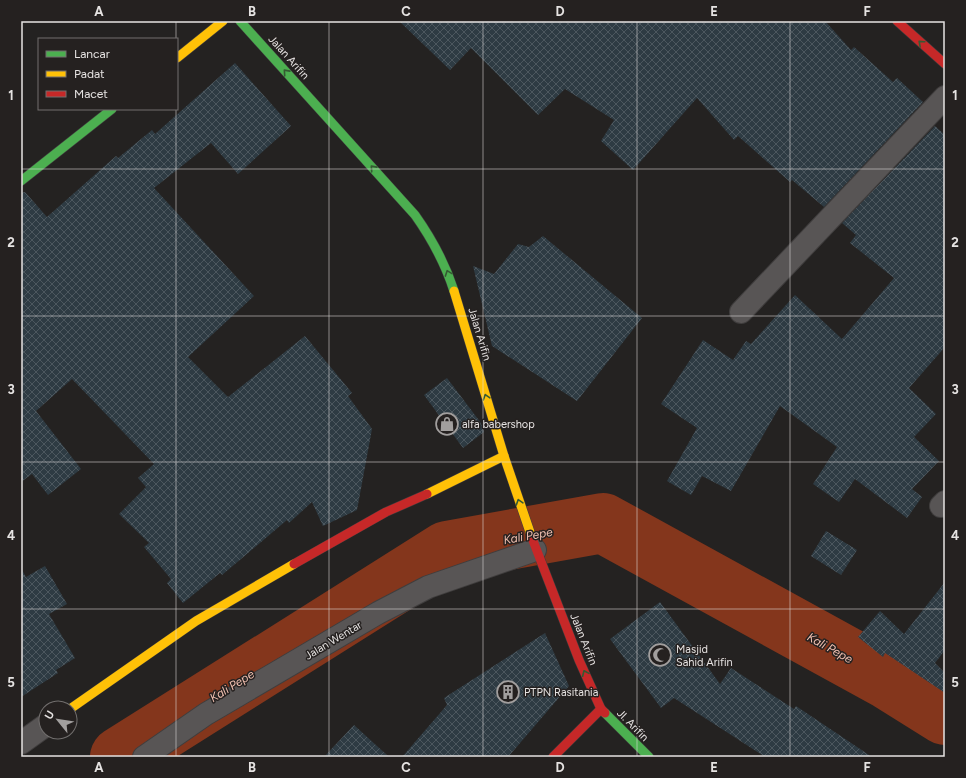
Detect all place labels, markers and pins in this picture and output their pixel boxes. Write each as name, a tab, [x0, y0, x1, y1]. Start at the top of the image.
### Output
shop icon: alfa babershop	[434, 411, 460, 437]
place label: alfa babershop	[462, 418, 535, 431]
mosque icon: Masjid Sahid Arifin	[647, 642, 673, 668]
place label: Masjid Sahid Arifin	[676, 643, 733, 669]
building icon: PTPN Rasitania	[495, 679, 521, 705]
place label: PTPN Rasitania	[524, 686, 598, 699]

